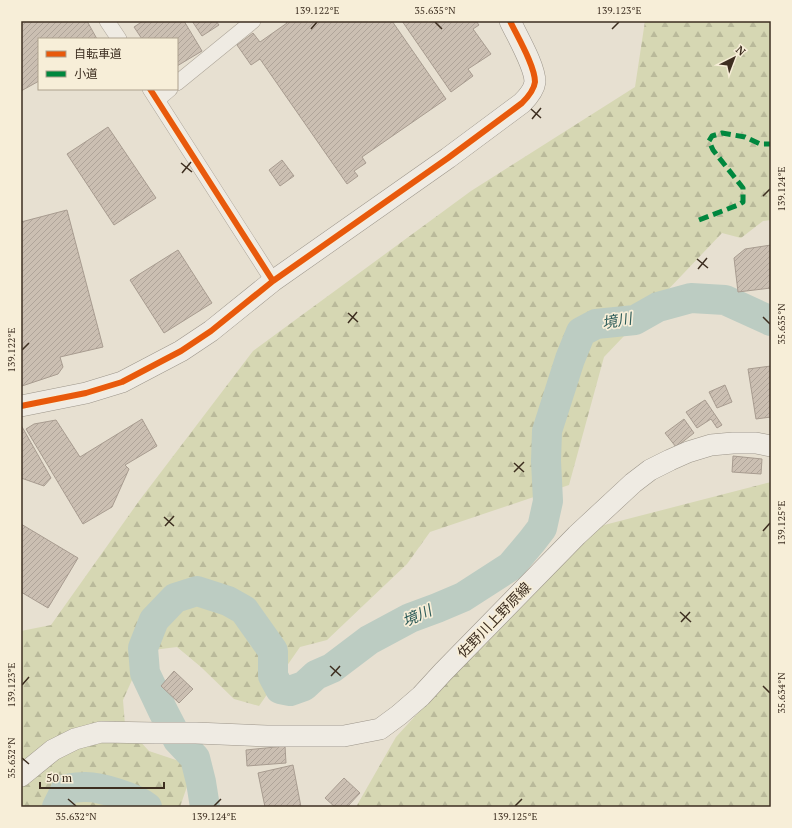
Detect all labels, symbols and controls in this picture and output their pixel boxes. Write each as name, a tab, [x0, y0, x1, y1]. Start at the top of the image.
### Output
text: 139.122°E	[295, 4, 340, 17]
text: 35.635°N	[415, 4, 456, 17]
text: 139.123°E	[597, 4, 642, 17]
legend	[38, 38, 178, 90]
north arrow	[714, 38, 754, 78]
text: N	[733, 43, 749, 59]
text: 自転車道	[74, 46, 122, 61]
text: 小道	[74, 66, 98, 81]
text: 139.124°E	[775, 166, 788, 211]
text: 35.635°N	[775, 303, 788, 345]
water label: 境川	[600, 307, 635, 332]
text: 139.122°E	[5, 327, 18, 372]
text: 139.125°E	[775, 500, 788, 545]
street label: 佐野川上野原線	[453, 578, 535, 661]
water label: 境川	[399, 599, 436, 630]
text: 139.123°E	[5, 662, 18, 707]
text: 35.634°N	[775, 672, 788, 714]
text: 35.632°N	[5, 737, 18, 779]
scale bar	[40, 764, 164, 790]
text: 50 m	[46, 770, 73, 785]
text: 35.632°N	[56, 810, 97, 823]
text: 139.124°E	[192, 810, 237, 823]
text: 139.125°E	[493, 810, 538, 823]

